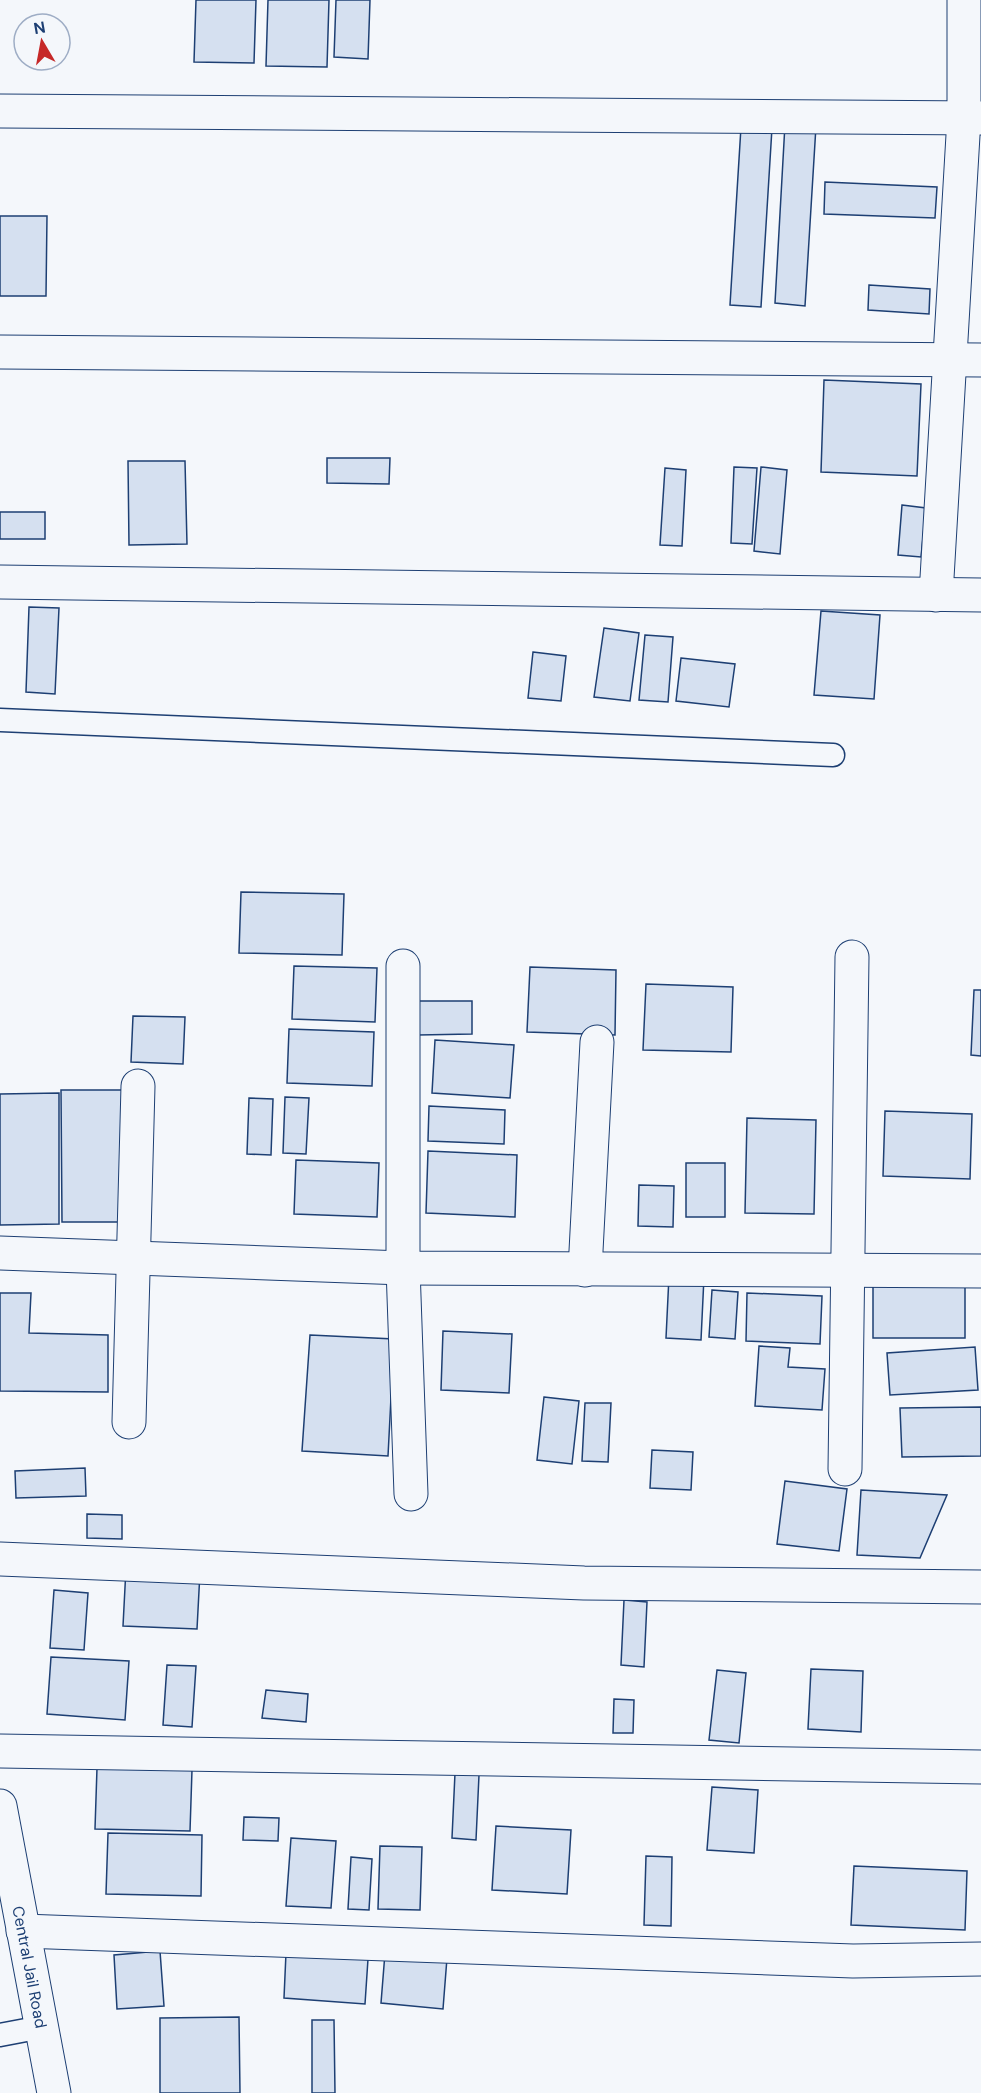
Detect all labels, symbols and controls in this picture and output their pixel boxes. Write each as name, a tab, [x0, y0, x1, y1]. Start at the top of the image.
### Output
north arrow	[12, 12, 72, 72]
text: N	[32, 16, 47, 39]
street label: Central Jail Road	[7, 1904, 52, 2030]

